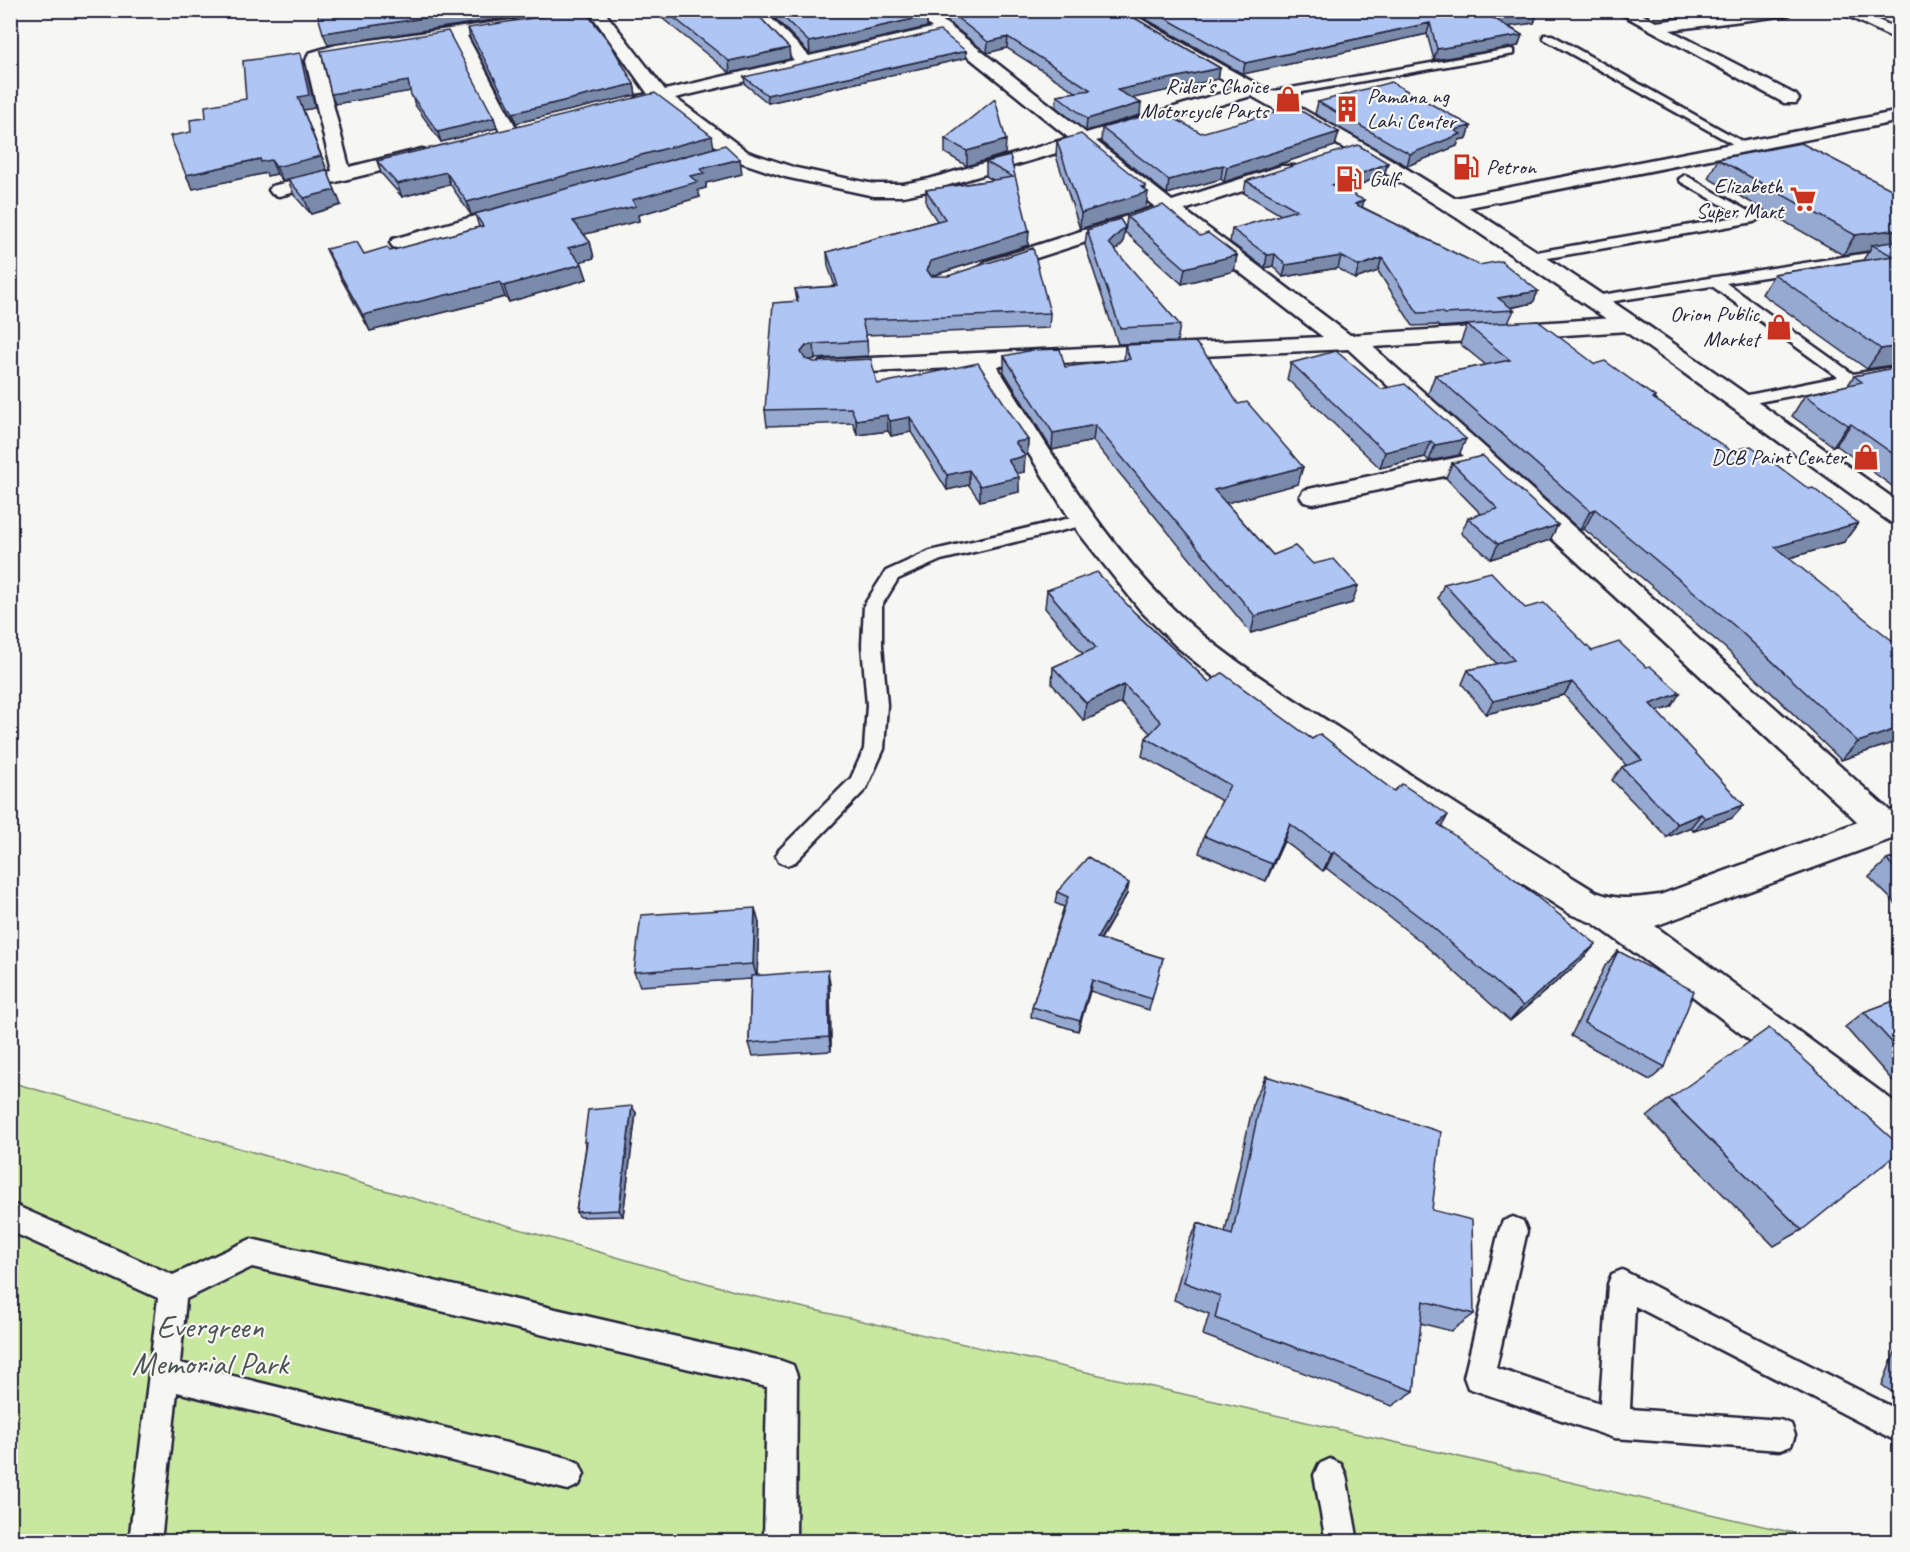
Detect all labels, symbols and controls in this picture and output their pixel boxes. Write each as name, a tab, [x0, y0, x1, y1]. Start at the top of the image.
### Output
place label: Rider's Choice Motorcycle Parts	[1140, 72, 1270, 125]
place label: Pamana ng Lahi Center	[1367, 82, 1458, 135]
shop icon: Rider's Choice Motorcycle Parts	[1273, 84, 1303, 114]
building icon: Pamana ng Lahi Center	[1332, 94, 1362, 124]
fuel station icon: Petron	[1451, 152, 1481, 182]
place label: Petron	[1486, 153, 1537, 181]
fuel station icon: Gulf	[1334, 164, 1364, 194]
place label: Gulf	[1369, 165, 1403, 193]
place label: Elizabeth Super Mart	[1696, 172, 1786, 225]
supermarket icon: Elizabeth Super Mart	[1788, 184, 1818, 214]
place label: Orion Public Market	[1670, 300, 1762, 353]
shop icon: Orion Public Market	[1764, 312, 1794, 342]
shop icon: DCB Paint Center	[1851, 442, 1881, 472]
place label: DCB Paint Center	[1711, 443, 1848, 471]
park label: Evergreen Memorial Park	[132, 1306, 291, 1384]

